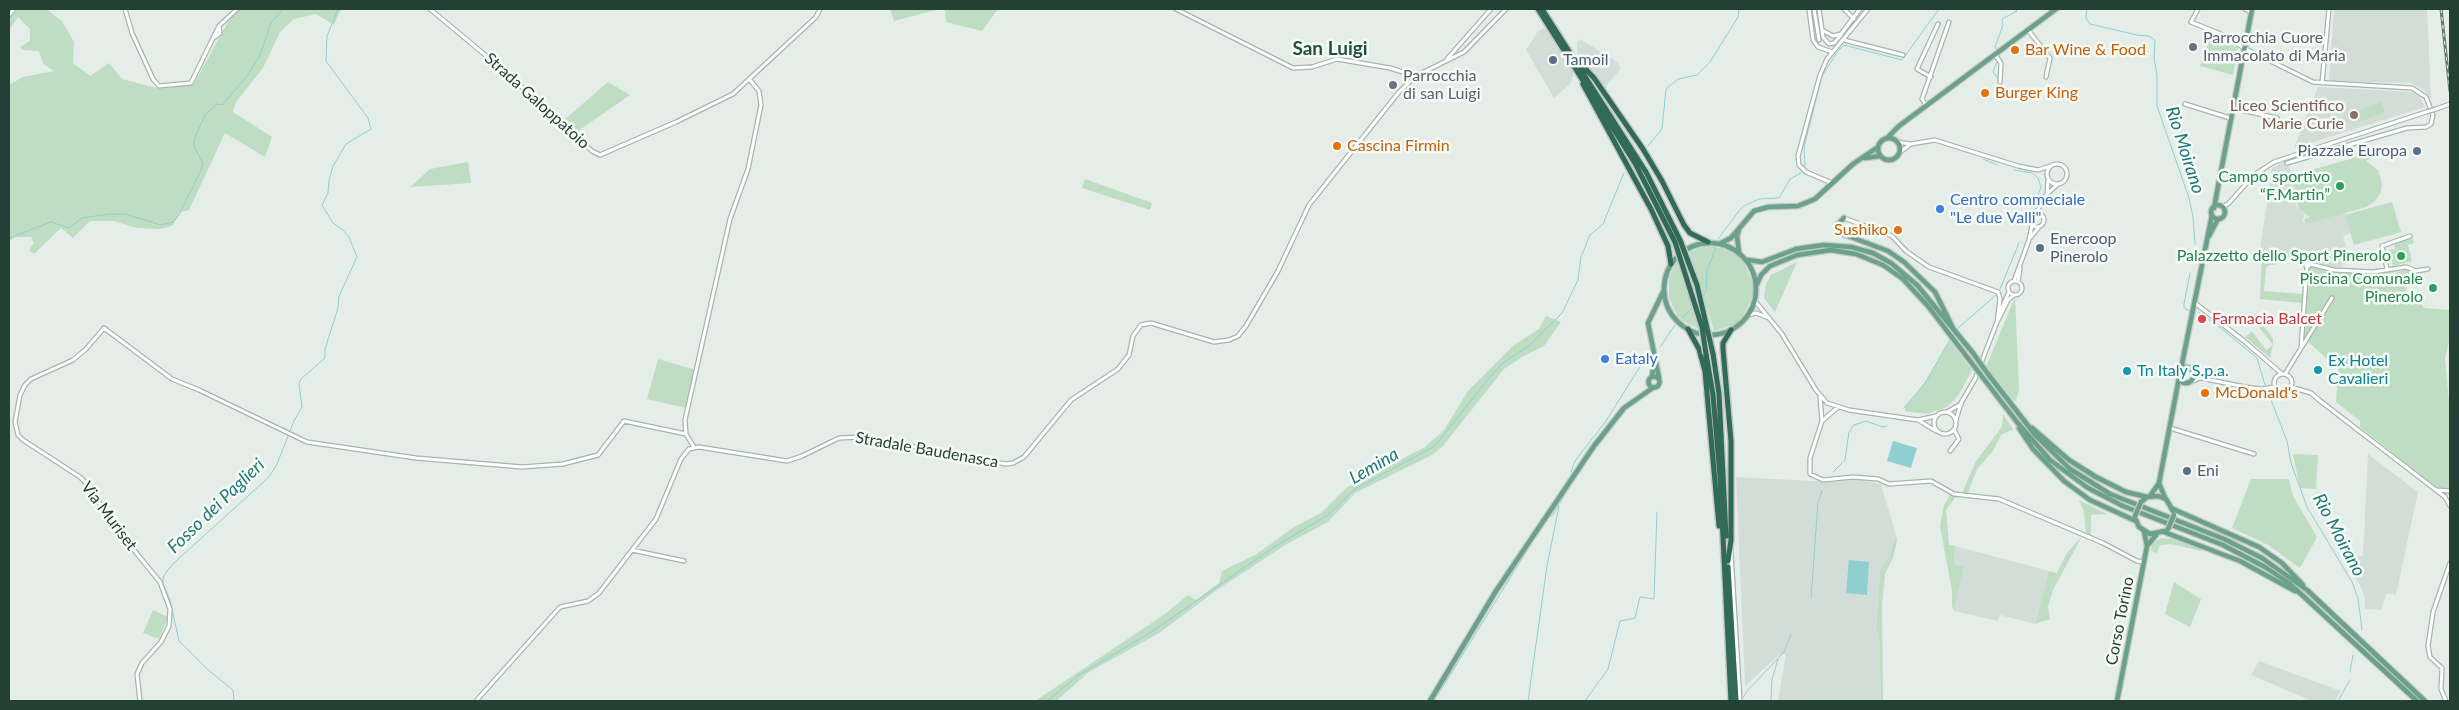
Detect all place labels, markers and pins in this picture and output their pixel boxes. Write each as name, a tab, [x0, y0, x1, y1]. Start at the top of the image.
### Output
place label: Parrocchia Cuore Immacolato di Maria	[2203, 28, 2346, 66]
place label: Bar Wine & Food	[2025, 40, 2146, 60]
marker: Parrocchia Cuore Immacolato di Maria	[2187, 41, 2199, 53]
marker: Bar Wine & Food	[2009, 44, 2021, 56]
place label: Tamoil	[1563, 50, 1608, 70]
marker: Tamoil	[1547, 54, 1559, 66]
place label: Parrocchia di san Luigi	[1403, 66, 1480, 104]
marker: Parrocchia di san Luigi	[1387, 79, 1399, 91]
place label: Burger King	[1995, 83, 2078, 103]
marker: Burger King	[1979, 87, 1991, 99]
place label: Liceo Scientifico Marie Curie	[2230, 96, 2344, 134]
marker: Liceo Scientifico Marie Curie	[2348, 109, 2360, 121]
place label: Cascina Firmin	[1347, 136, 1450, 156]
marker: Cascina Firmin	[1331, 140, 1343, 152]
place label: Piazzale Europa	[2298, 141, 2407, 161]
marker: Piazzale Europa	[2411, 145, 2423, 157]
place label: Campo sportivo “F.Martin”	[2218, 167, 2330, 205]
marker: Campo sportivo “F.Martin”	[2334, 180, 2346, 192]
place label: Centro commeciale "Le due Valli"	[1950, 190, 2085, 228]
marker: Centro commeciale "Le due Valli"	[1934, 203, 1946, 215]
place label: Sushiko	[1834, 220, 1888, 240]
marker: Sushiko	[1892, 224, 1904, 236]
place label: Enercoop Pinerolo	[2050, 229, 2116, 267]
marker: Enercoop Pinerolo	[2034, 242, 2046, 254]
place label: Palazzetto dello Sport Pinerolo	[2177, 246, 2391, 266]
marker: Palazzetto dello Sport Pinerolo	[2395, 250, 2407, 262]
place label: Piscina Comunale Pinerolo	[2299, 269, 2423, 307]
marker: Piscina Comunale Pinerolo	[2427, 282, 2439, 294]
place label: Farmacia Balcet	[2212, 309, 2322, 329]
marker: Farmacia Balcet	[2196, 313, 2208, 325]
place label: Eataly	[1615, 349, 1658, 369]
place label: Ex Hotel Cavalieri	[2328, 351, 2388, 389]
marker: Eataly	[1599, 353, 1611, 365]
place label: Tn Italy S.p.a.	[2137, 361, 2229, 381]
marker: Ex Hotel Cavalieri	[2312, 364, 2324, 376]
marker: Tn Italy S.p.a.	[2121, 365, 2133, 377]
place label: McDonald's	[2215, 383, 2298, 403]
marker: McDonald's	[2199, 387, 2211, 399]
place label: Eni	[2197, 461, 2219, 481]
marker: Eni	[2181, 465, 2193, 477]

